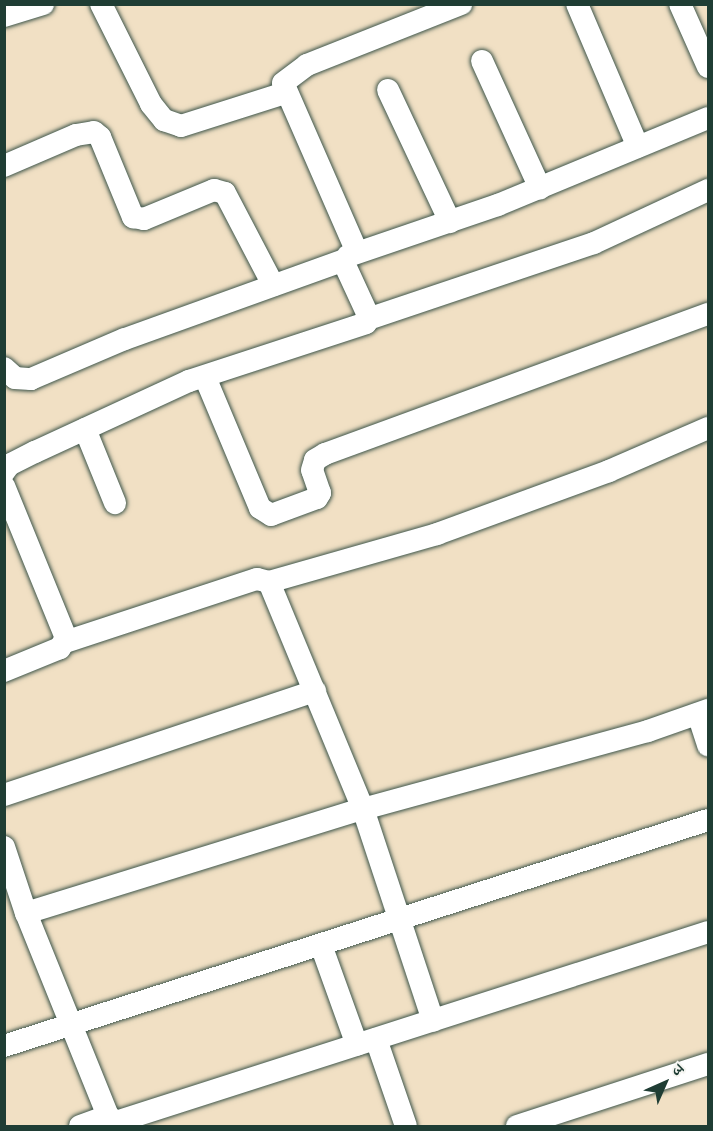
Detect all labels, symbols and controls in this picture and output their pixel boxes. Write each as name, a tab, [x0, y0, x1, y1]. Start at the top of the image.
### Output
north arrow	[635, 1053, 695, 1113]
text: उ	[668, 1060, 688, 1080]

